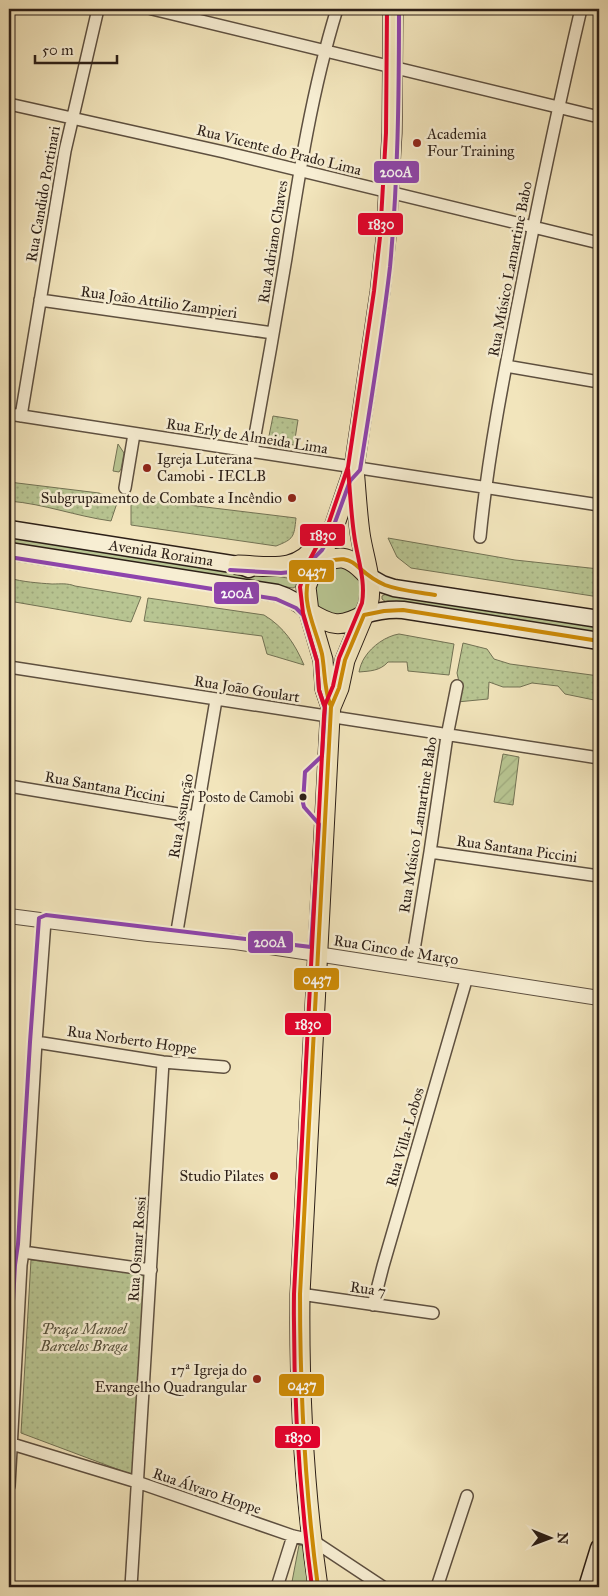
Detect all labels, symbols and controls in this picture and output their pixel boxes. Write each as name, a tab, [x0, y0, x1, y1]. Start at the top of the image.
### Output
scale bar	[35, 32, 118, 64]
text: 50 m	[42, 41, 74, 59]
street label: Rua Vicente do Prado Lima	[195, 121, 364, 179]
street label: Rua Candido Portinari	[22, 125, 64, 263]
place label: Academia Four Training	[426, 125, 515, 160]
marker: Academia Four Training	[411, 137, 423, 149]
line badge: 200A	[373, 160, 420, 184]
text: 200A	[380, 164, 413, 181]
street label: Rua Adriano Chaves	[254, 179, 292, 305]
street label: Rua Músico Lamartine Babo	[484, 179, 536, 358]
line badge: 1830	[357, 212, 404, 236]
text: 1830	[368, 216, 394, 234]
street label: Rua João Attilio Zampieri	[79, 282, 239, 323]
street label: Rua Erly de Almeida Lima	[165, 414, 330, 458]
place label: Igreja Luterana Camobi - IECLB	[157, 450, 266, 485]
marker: Igreja Luterana Camobi - IECLB	[141, 462, 153, 474]
place label: Subgrupamento de Combate a Incêndio	[41, 489, 282, 507]
marker: Subgrupamento de Combate a Incêndio	[286, 492, 298, 504]
line badge: 1830	[299, 523, 346, 547]
text: 1830	[310, 527, 336, 545]
street label: Avenida Roraima	[107, 536, 215, 570]
line badge: 0437	[288, 559, 335, 583]
text: 0437	[297, 563, 327, 581]
line badge: 200A	[213, 581, 260, 605]
text: 200A	[221, 585, 254, 602]
street label: Rua João Goulart	[193, 672, 302, 707]
street label: Rua Músico Lamartine Babo	[395, 735, 441, 914]
street label: Rua Santana Piccini	[43, 768, 167, 806]
street label: Rua Assunção	[165, 772, 197, 860]
place label: Posto de Camobi	[198, 789, 294, 806]
marker: Posto de Camobi	[298, 792, 308, 802]
street label: Rua Santana Piccini	[455, 832, 579, 866]
line badge: 200A	[247, 930, 294, 954]
street label: Rua Cinco de Março	[332, 931, 460, 969]
text: 200A	[254, 934, 287, 951]
line badge: 0437	[293, 967, 340, 991]
text: 0437	[302, 971, 332, 989]
line badge: 1830	[284, 1012, 332, 1036]
text: 1830	[295, 1016, 321, 1034]
street label: Rua Norberto Hoppe	[66, 1022, 198, 1058]
street label: Rua Villa-Lobos	[382, 1085, 428, 1189]
place label: Studio Pilates	[179, 1167, 264, 1185]
marker: Studio Pilates	[268, 1170, 280, 1182]
street label: Rua Osmar Rossi	[124, 1196, 150, 1302]
street label: Rua 7	[349, 1278, 387, 1300]
park label: Praça Manoel Barcelos Braga	[39, 1320, 129, 1355]
place label: 17ª Igreja do Evangelho Quadrangular	[95, 1361, 247, 1396]
marker: 17ª Igreja do Evangelho Quadrangular	[251, 1373, 263, 1385]
line badge: 0437	[278, 1373, 325, 1397]
text: 0437	[287, 1377, 317, 1395]
line badge: 1830	[274, 1425, 321, 1449]
text: 1830	[285, 1429, 311, 1447]
street label: Rua Álvaro Hoppe	[150, 1463, 264, 1518]
north arrow	[526, 1514, 576, 1564]
text: N	[554, 1532, 571, 1544]

